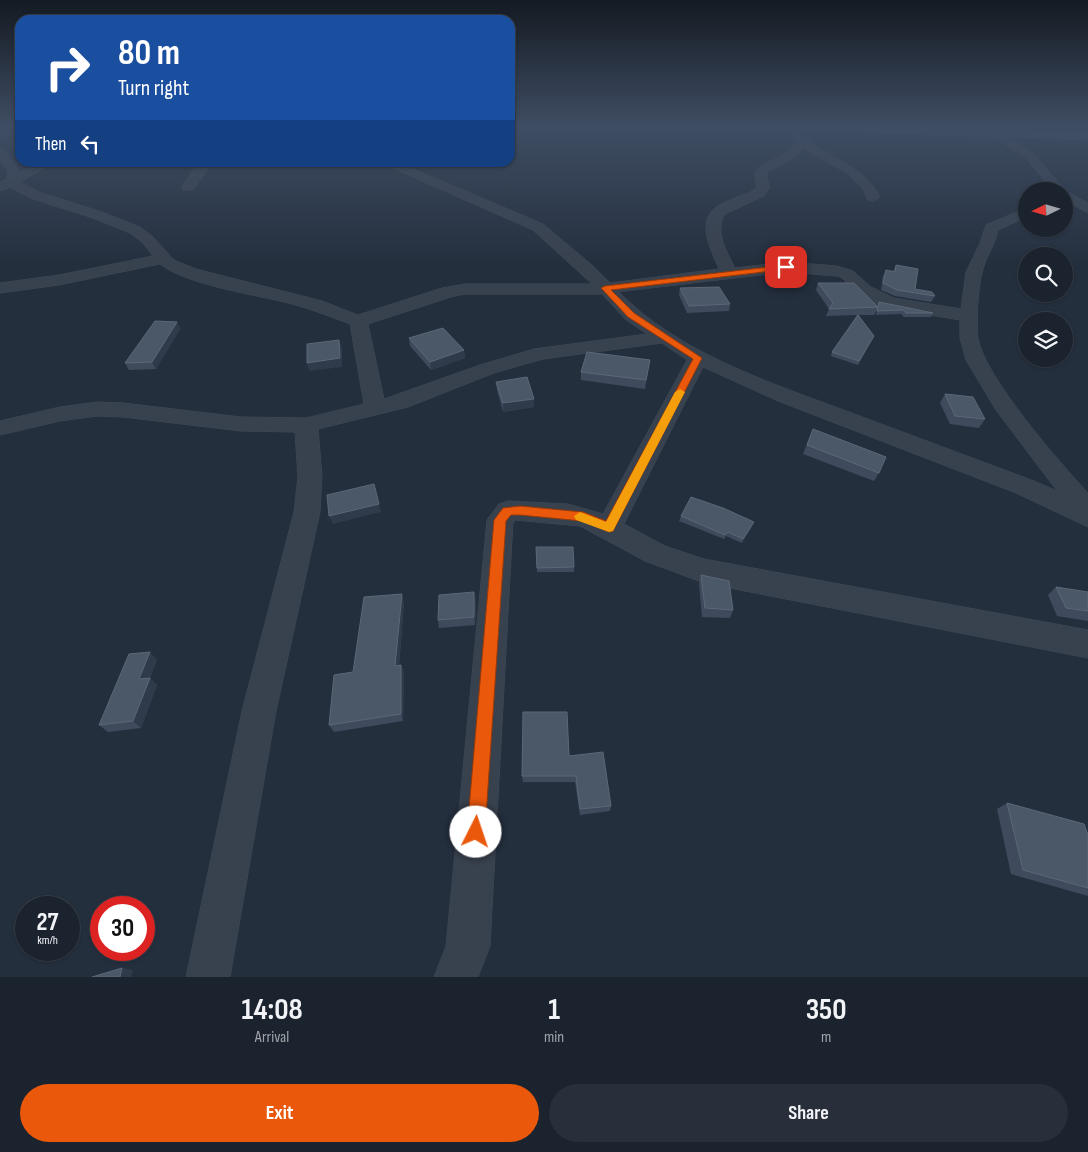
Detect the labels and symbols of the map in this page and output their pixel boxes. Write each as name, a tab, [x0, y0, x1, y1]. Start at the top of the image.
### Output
north arrow	[1018, 182, 1072, 238]
pin	[765, 246, 807, 288]
position arrow	[449, 805, 501, 857]
speed limit sign: 30	[90, 896, 155, 961]

